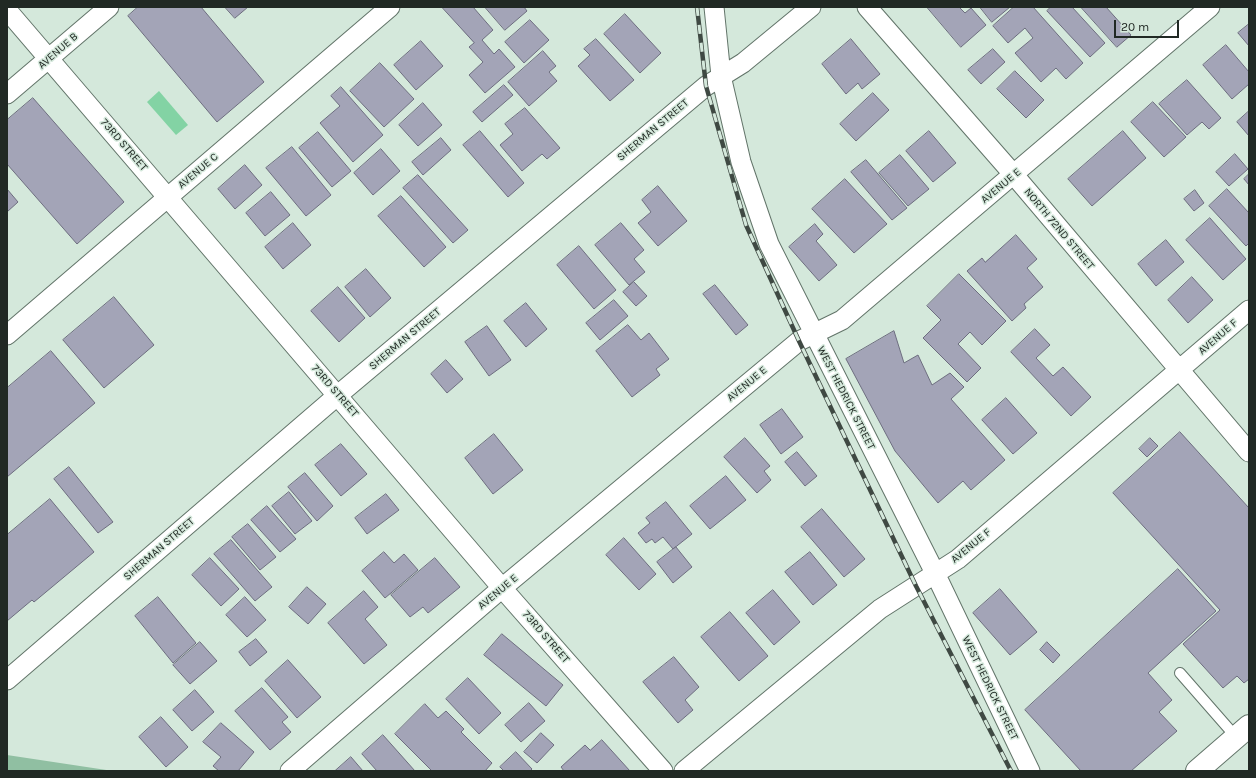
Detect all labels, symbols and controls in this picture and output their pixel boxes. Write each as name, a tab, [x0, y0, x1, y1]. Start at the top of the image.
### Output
scale bar	[1116, 12, 1181, 38]
text: 20 m	[1121, 20, 1149, 34]
street label: AVENUE B	[35, 30, 81, 72]
street label: SHERMAN STREET	[614, 96, 692, 164]
street label: 73RD STREET	[98, 116, 150, 174]
street label: AVENUE C	[175, 150, 221, 192]
street label: AVENUE E	[978, 165, 1024, 207]
street label: NORTH 72ND STREET	[1021, 185, 1097, 273]
street label: SHERMAN STREET	[366, 305, 444, 373]
street label: AVENUE F	[1196, 316, 1240, 358]
street label: WEST HEDRICK STREET	[814, 344, 878, 452]
street label: 73RD STREET	[309, 362, 361, 420]
street label: AVENUE E	[724, 363, 770, 405]
street label: SHERMAN STREET	[121, 515, 197, 583]
street label: AVENUE F	[948, 526, 994, 566]
street label: AVENUE E	[475, 571, 521, 613]
street label: 73RD STREET	[520, 608, 572, 666]
street label: WEST HEDRICK STREET	[959, 634, 1021, 742]

